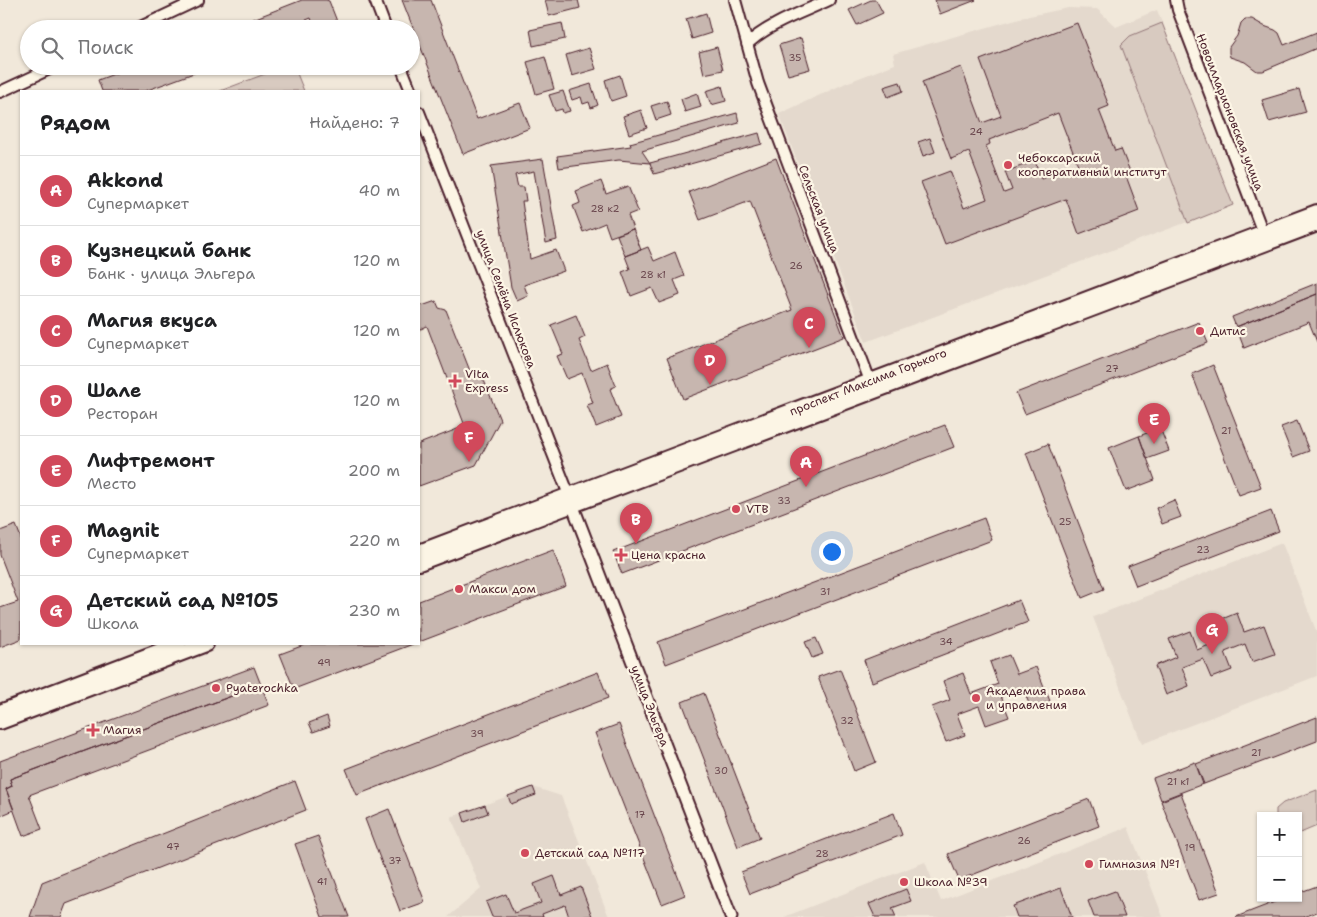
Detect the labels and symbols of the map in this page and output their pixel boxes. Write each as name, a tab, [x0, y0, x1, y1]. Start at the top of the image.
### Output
street label: Новоилларионовская улица	[1193, 31, 1268, 193]
house number: 35	[789, 51, 801, 64]
house number: 24	[969, 125, 983, 138]
place label: Чебоксарский кооперативный институт	[1018, 150, 1167, 180]
marker: Чебоксарский кооперативный институт	[1002, 159, 1014, 171]
street label: Сельская улица	[795, 163, 843, 256]
house number: 28 к2	[590, 202, 620, 215]
street label: улица Семёна Ислюкова	[472, 227, 540, 371]
house number: 26	[789, 259, 803, 272]
house number: 28 к1	[640, 268, 666, 281]
pin: C	[793, 307, 825, 348]
place label: Дитис	[1210, 323, 1246, 339]
marker: Дитис	[1194, 325, 1206, 337]
pin: D	[694, 344, 726, 385]
street label: проспект Максима Горького	[787, 345, 949, 419]
house number: 27	[1105, 362, 1119, 375]
place label: Vita Express	[465, 366, 509, 396]
marker: Vita Express	[449, 375, 461, 387]
pin: E	[1138, 403, 1170, 444]
pin: F	[453, 421, 485, 462]
house number: 21	[1221, 424, 1231, 437]
pin: A	[790, 446, 822, 487]
house number: 33	[777, 494, 791, 507]
place label: VTB	[746, 501, 769, 517]
pin: B	[620, 503, 652, 544]
marker: VTB	[730, 503, 742, 515]
house number: 25	[1059, 515, 1071, 528]
your location	[819, 539, 845, 565]
house number: 23	[1196, 543, 1210, 556]
place label: Цена красна	[631, 547, 706, 563]
marker: Цена красна	[615, 549, 627, 561]
place label: Макси дом	[469, 581, 536, 597]
marker: Макси дом	[453, 583, 465, 595]
house number: 31	[820, 585, 830, 598]
pin: G	[1196, 613, 1228, 654]
house number: 34	[939, 635, 953, 648]
house number: 49	[317, 656, 331, 669]
street label: улица Эльгера	[627, 663, 673, 750]
place label: Pyaterochka	[226, 680, 298, 696]
marker: Pyaterochka	[210, 682, 222, 694]
place label: Академия права и управления	[986, 683, 1086, 713]
marker: Академия права и управления	[970, 692, 982, 704]
house number: 32	[840, 714, 854, 727]
place label: Магия	[103, 722, 142, 738]
marker: Магия	[87, 724, 99, 736]
house number: 39	[470, 727, 484, 740]
house number: 21	[1251, 746, 1261, 759]
house number: 30	[714, 764, 728, 777]
house number: 21 к1	[1166, 775, 1190, 788]
house number: 17	[635, 808, 645, 821]
house number: 26	[1017, 834, 1031, 847]
house number: 47	[166, 840, 180, 853]
house number: 19	[1185, 841, 1195, 854]
place label: Детский сад №117	[535, 845, 645, 861]
marker: Детский сад №117	[519, 847, 531, 859]
house number: 28	[815, 847, 829, 860]
house number: 37	[388, 854, 402, 867]
place label: Гимназия №1	[1099, 856, 1180, 872]
marker: Гимназия №1	[1083, 858, 1095, 870]
place label: Школа №39	[914, 874, 988, 890]
house number: 41	[317, 875, 327, 888]
marker: Школа №39	[898, 876, 910, 888]

